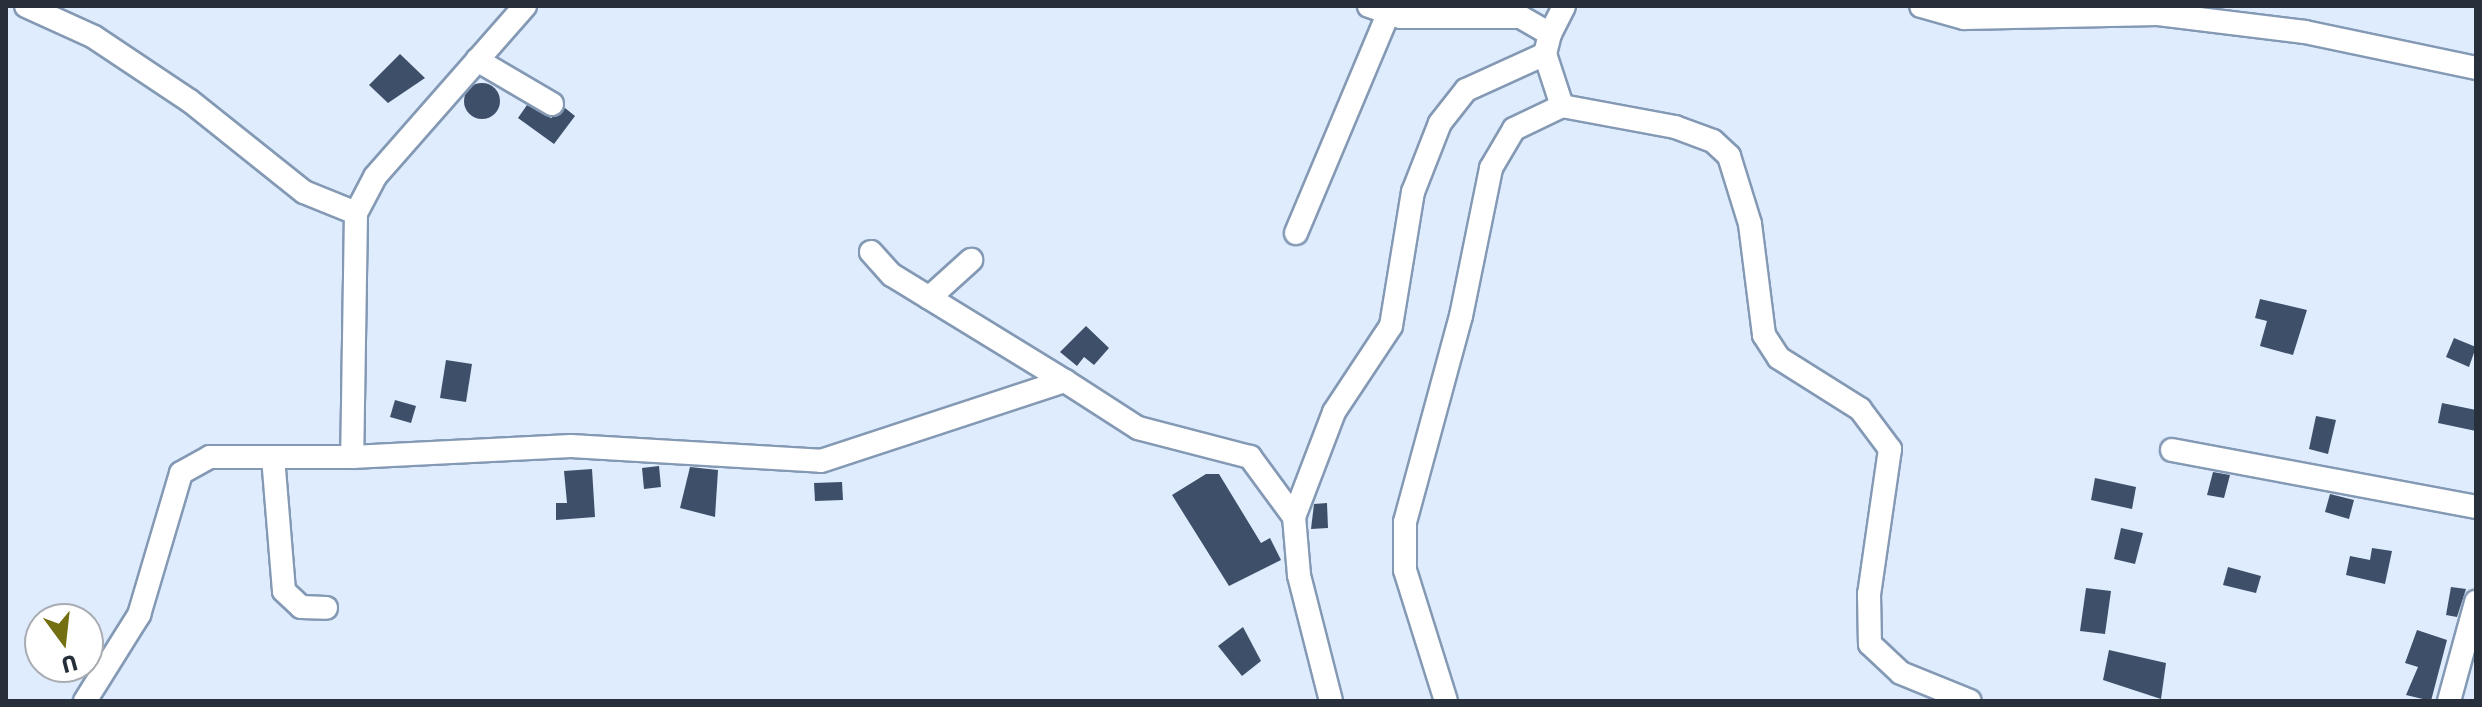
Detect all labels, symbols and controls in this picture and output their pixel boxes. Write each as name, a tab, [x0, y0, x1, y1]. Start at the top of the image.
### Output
north arrow	[24, 603, 104, 683]
text: U	[58, 647, 81, 682]

